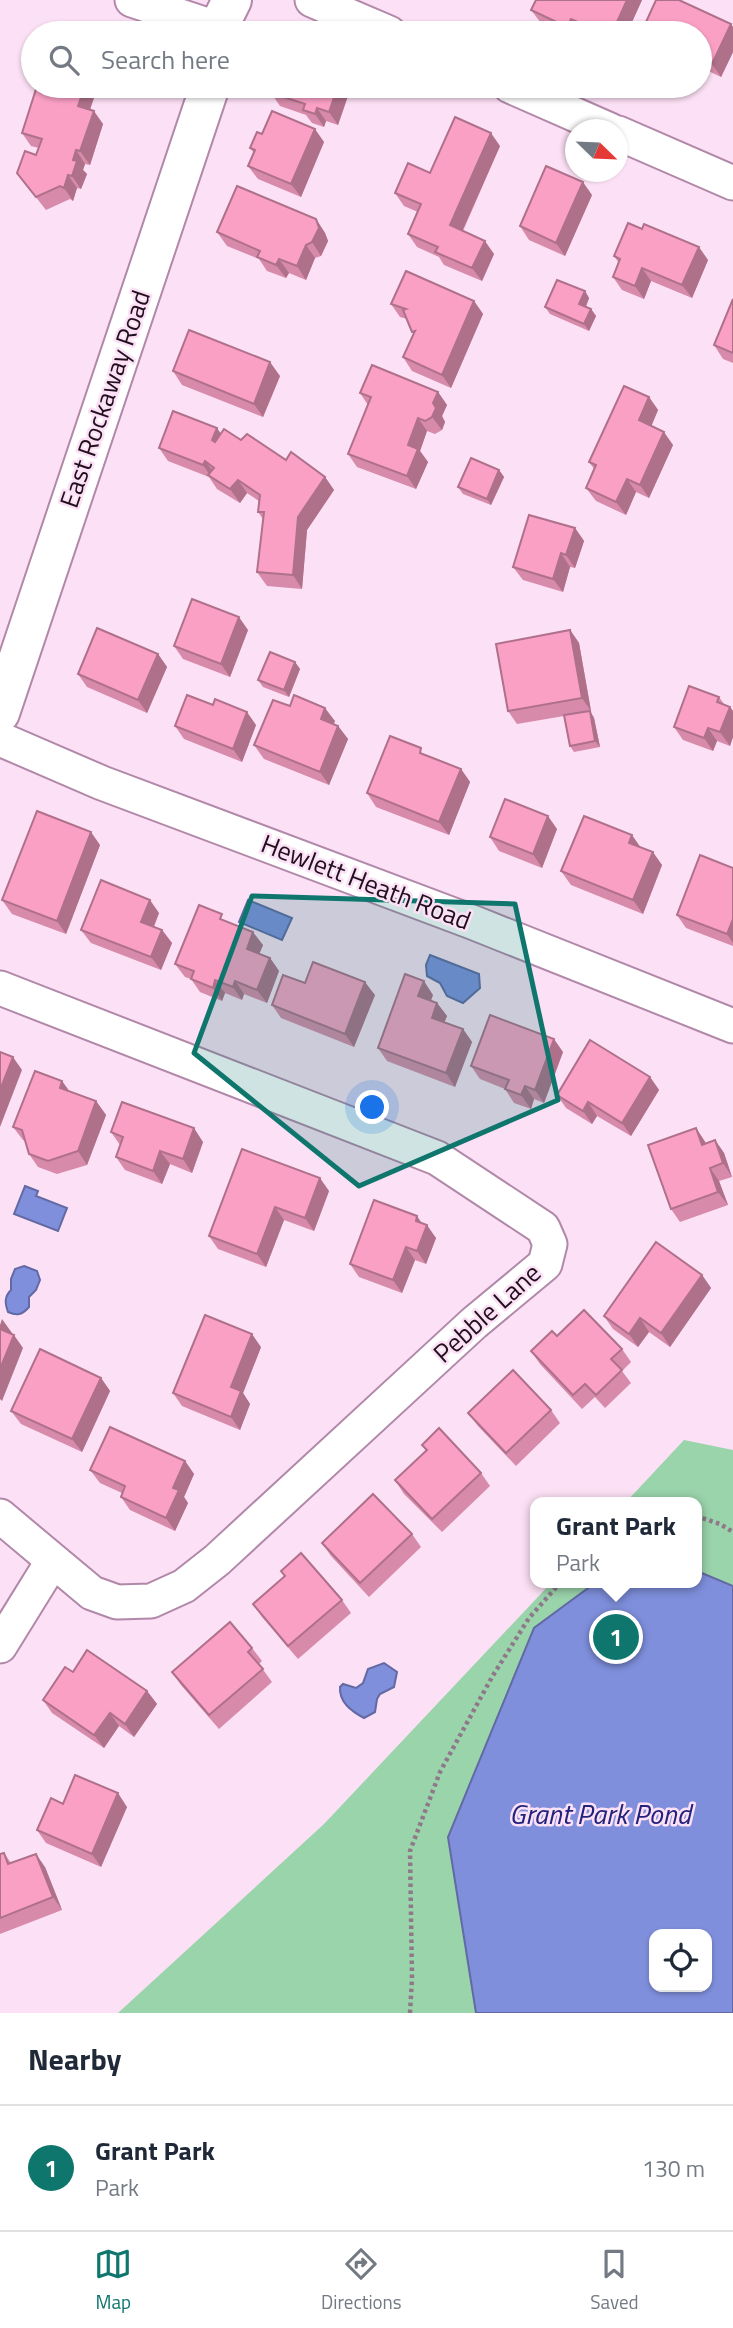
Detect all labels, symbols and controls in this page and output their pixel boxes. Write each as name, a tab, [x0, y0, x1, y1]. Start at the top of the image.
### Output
search box	[21, 21, 712, 98]
text: Search here	[101, 40, 230, 79]
icon: search	[45, 41, 83, 79]
north arrow	[565, 119, 628, 182]
street label: East Rockaway Road	[49, 285, 160, 513]
street label: Hewlett Heath Road	[256, 824, 477, 940]
your location	[355, 1090, 389, 1124]
street label: Pebble Lane	[424, 1254, 549, 1372]
popup	[530, 1497, 702, 1588]
text: Grant Park	[556, 1506, 676, 1545]
text: Park	[556, 1545, 600, 1580]
pin: 1	[593, 1611, 639, 1663]
water label: Grant Park Pond	[509, 1792, 694, 1835]
map controls	[649, 1929, 712, 1992]
button: locate	[649, 1929, 712, 1992]
text: Nearby	[28, 2036, 121, 2082]
text: Grant Park	[95, 2131, 215, 2170]
text: 1	[45, 2151, 57, 2186]
text: 130 m	[642, 2151, 705, 2186]
text: Park	[95, 2170, 139, 2205]
tab: Map	[94, 2245, 132, 2316]
tab: Directions	[321, 2245, 402, 2316]
tab: Saved	[590, 2245, 639, 2316]

